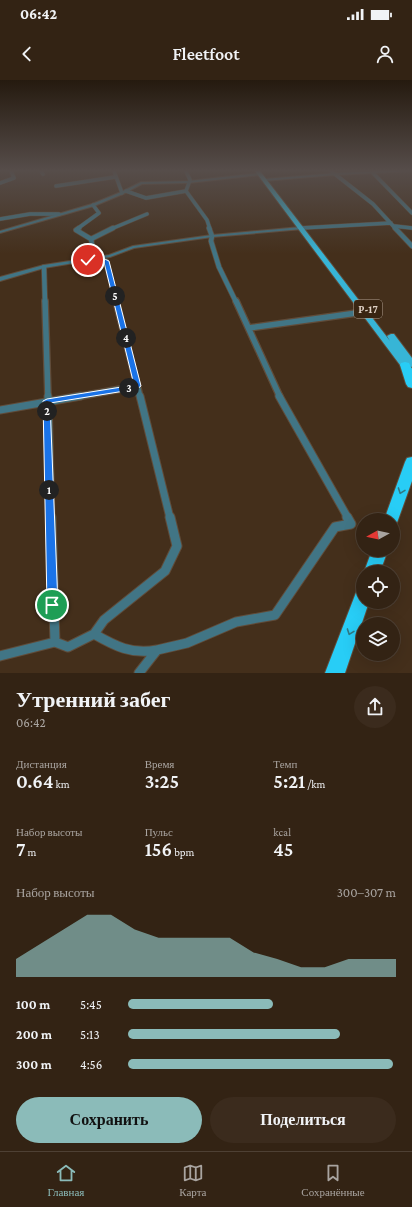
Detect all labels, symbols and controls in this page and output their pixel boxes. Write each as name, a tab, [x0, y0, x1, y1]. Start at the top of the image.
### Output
text: 06:42	[20, 6, 57, 22]
icon: back	[16, 43, 38, 65]
icon: person	[374, 43, 396, 65]
text: Fleetfoot	[172, 44, 240, 64]
pin	[71, 243, 105, 277]
icon: check	[77, 249, 99, 271]
pin: 5	[105, 286, 125, 306]
text: 5	[112, 290, 118, 302]
road number: P-17	[354, 300, 382, 318]
pin: 4	[116, 328, 136, 348]
text: 4	[123, 332, 129, 344]
pin: 3	[119, 378, 139, 398]
text: 3	[126, 382, 132, 394]
pin: 2	[37, 401, 57, 421]
text: 2	[44, 405, 50, 417]
pin: 1	[39, 480, 59, 500]
text: 1	[47, 484, 51, 496]
one-way arrow	[398, 488, 406, 495]
north arrow	[356, 513, 400, 557]
map controls	[356, 513, 400, 661]
button: locate	[356, 565, 400, 609]
pin	[35, 588, 69, 622]
icon: arrive	[41, 594, 63, 616]
button: layers	[356, 617, 400, 661]
one-way arrow	[346, 629, 354, 636]
button: share	[354, 686, 396, 728]
text: Утренний забег	[16, 687, 170, 712]
text: 06:42	[16, 715, 46, 730]
text: Дистанция	[16, 758, 67, 770]
text: Время	[145, 758, 174, 770]
text: Темп	[273, 758, 297, 770]
text: 0.64	[16, 770, 54, 792]
text: 3:25	[145, 770, 179, 792]
text: 5:21	[273, 770, 305, 792]
text: km	[54, 778, 70, 790]
text: /km	[305, 778, 325, 790]
text: Набор высоты	[16, 826, 83, 838]
text: Пульс	[145, 826, 173, 838]
text: kcal	[273, 826, 291, 838]
text: 7	[16, 838, 26, 860]
text: 156	[145, 838, 172, 860]
text: 45	[273, 838, 293, 860]
text: m	[26, 846, 36, 858]
text: bpm	[172, 846, 194, 858]
text: Набор высоты	[16, 885, 95, 900]
text: 300–307 m	[337, 885, 396, 900]
text: 100 m	[16, 997, 50, 1012]
text: 5:45	[80, 997, 102, 1012]
text: 200 m	[16, 1027, 52, 1042]
text: 5:13	[80, 1027, 100, 1042]
text: 300 m	[16, 1057, 52, 1072]
text: 4:56	[80, 1057, 102, 1072]
button: Сохранить	[16, 1097, 202, 1143]
button: Поделиться	[210, 1097, 396, 1143]
tab: Главная	[47, 1162, 84, 1198]
tab: Карта	[179, 1162, 206, 1198]
tab: Сохранённые	[301, 1162, 365, 1198]

